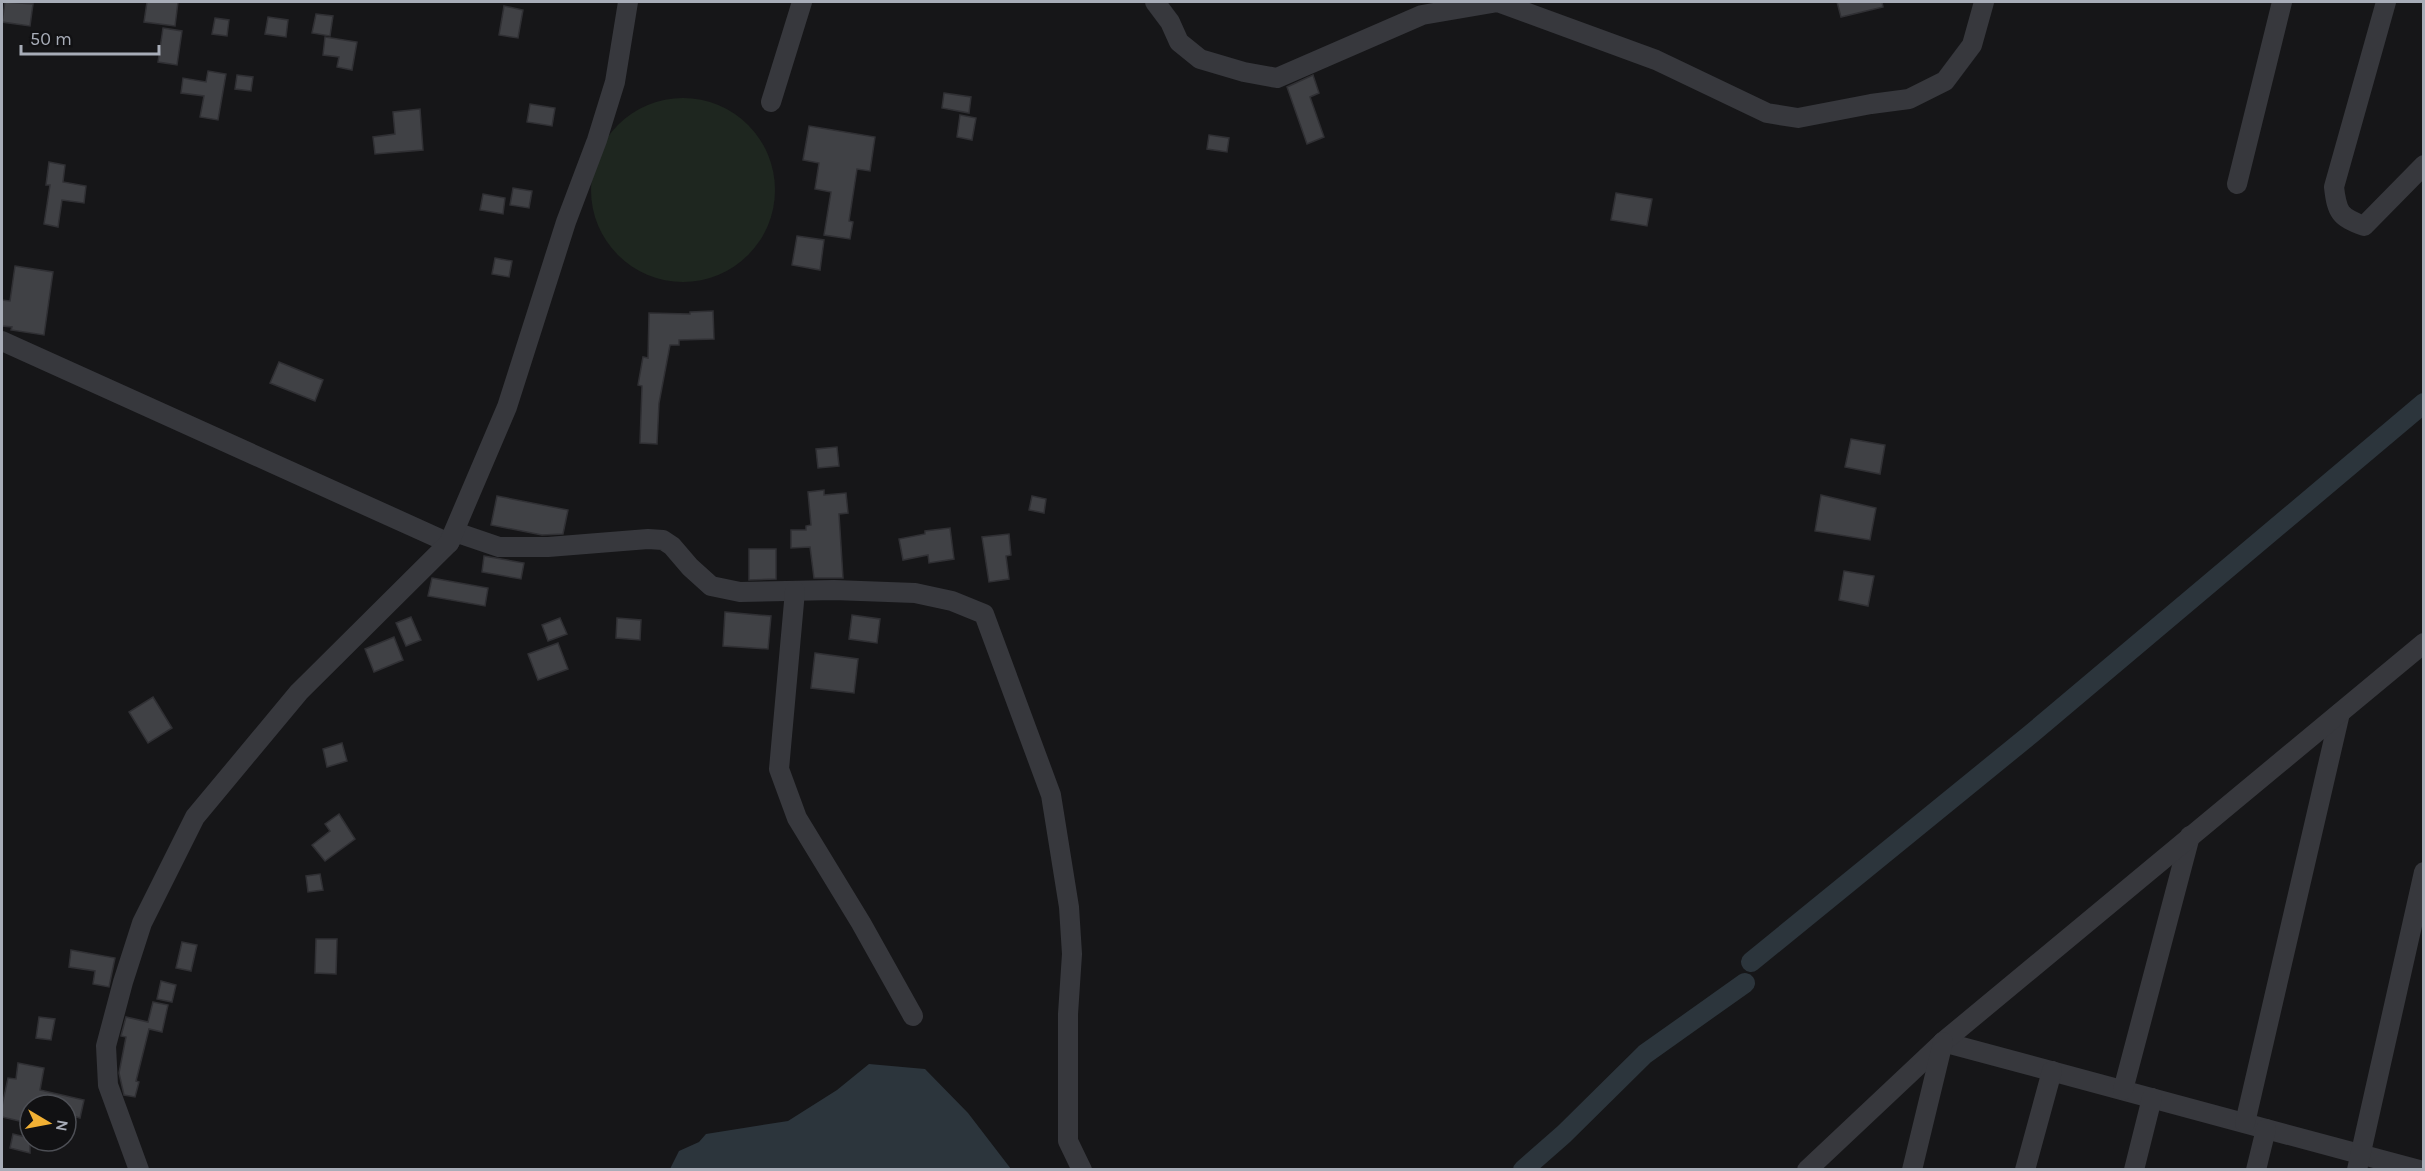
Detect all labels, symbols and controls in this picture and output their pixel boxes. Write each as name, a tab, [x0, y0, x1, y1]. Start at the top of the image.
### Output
scale bar	[21, 18, 159, 56]
text: 50 m	[30, 28, 72, 50]
north arrow	[18, 1093, 78, 1153]
text: N	[52, 1118, 73, 1133]

